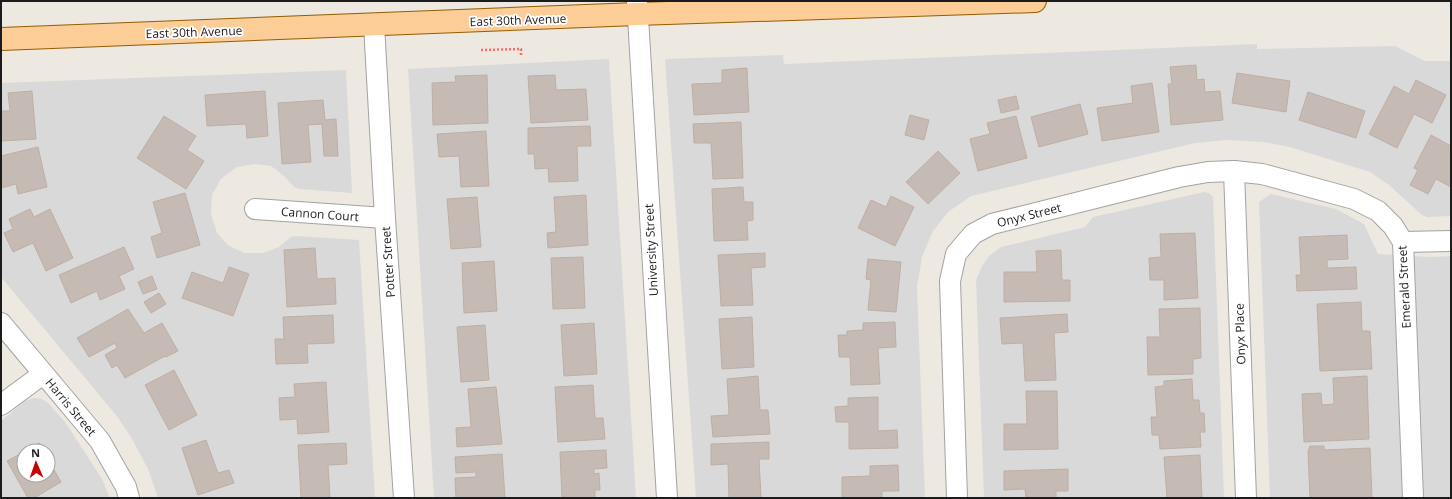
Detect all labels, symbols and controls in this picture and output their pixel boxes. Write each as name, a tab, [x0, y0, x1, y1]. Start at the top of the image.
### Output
street label: East 30th Avenue	[469, 10, 567, 30]
street label: East 30th Avenue	[145, 22, 243, 42]
street label: Onyx Street	[995, 199, 1063, 231]
street label: Cannon Court	[281, 203, 359, 225]
street label: University Street	[640, 203, 662, 297]
street label: Potter Street	[377, 226, 399, 298]
street label: Emerald Street	[1393, 245, 1415, 329]
street label: Onyx Place	[1230, 303, 1250, 365]
street label: Harris Street	[42, 374, 100, 440]
north arrow	[16, 443, 56, 483]
text: N	[31, 445, 40, 460]

